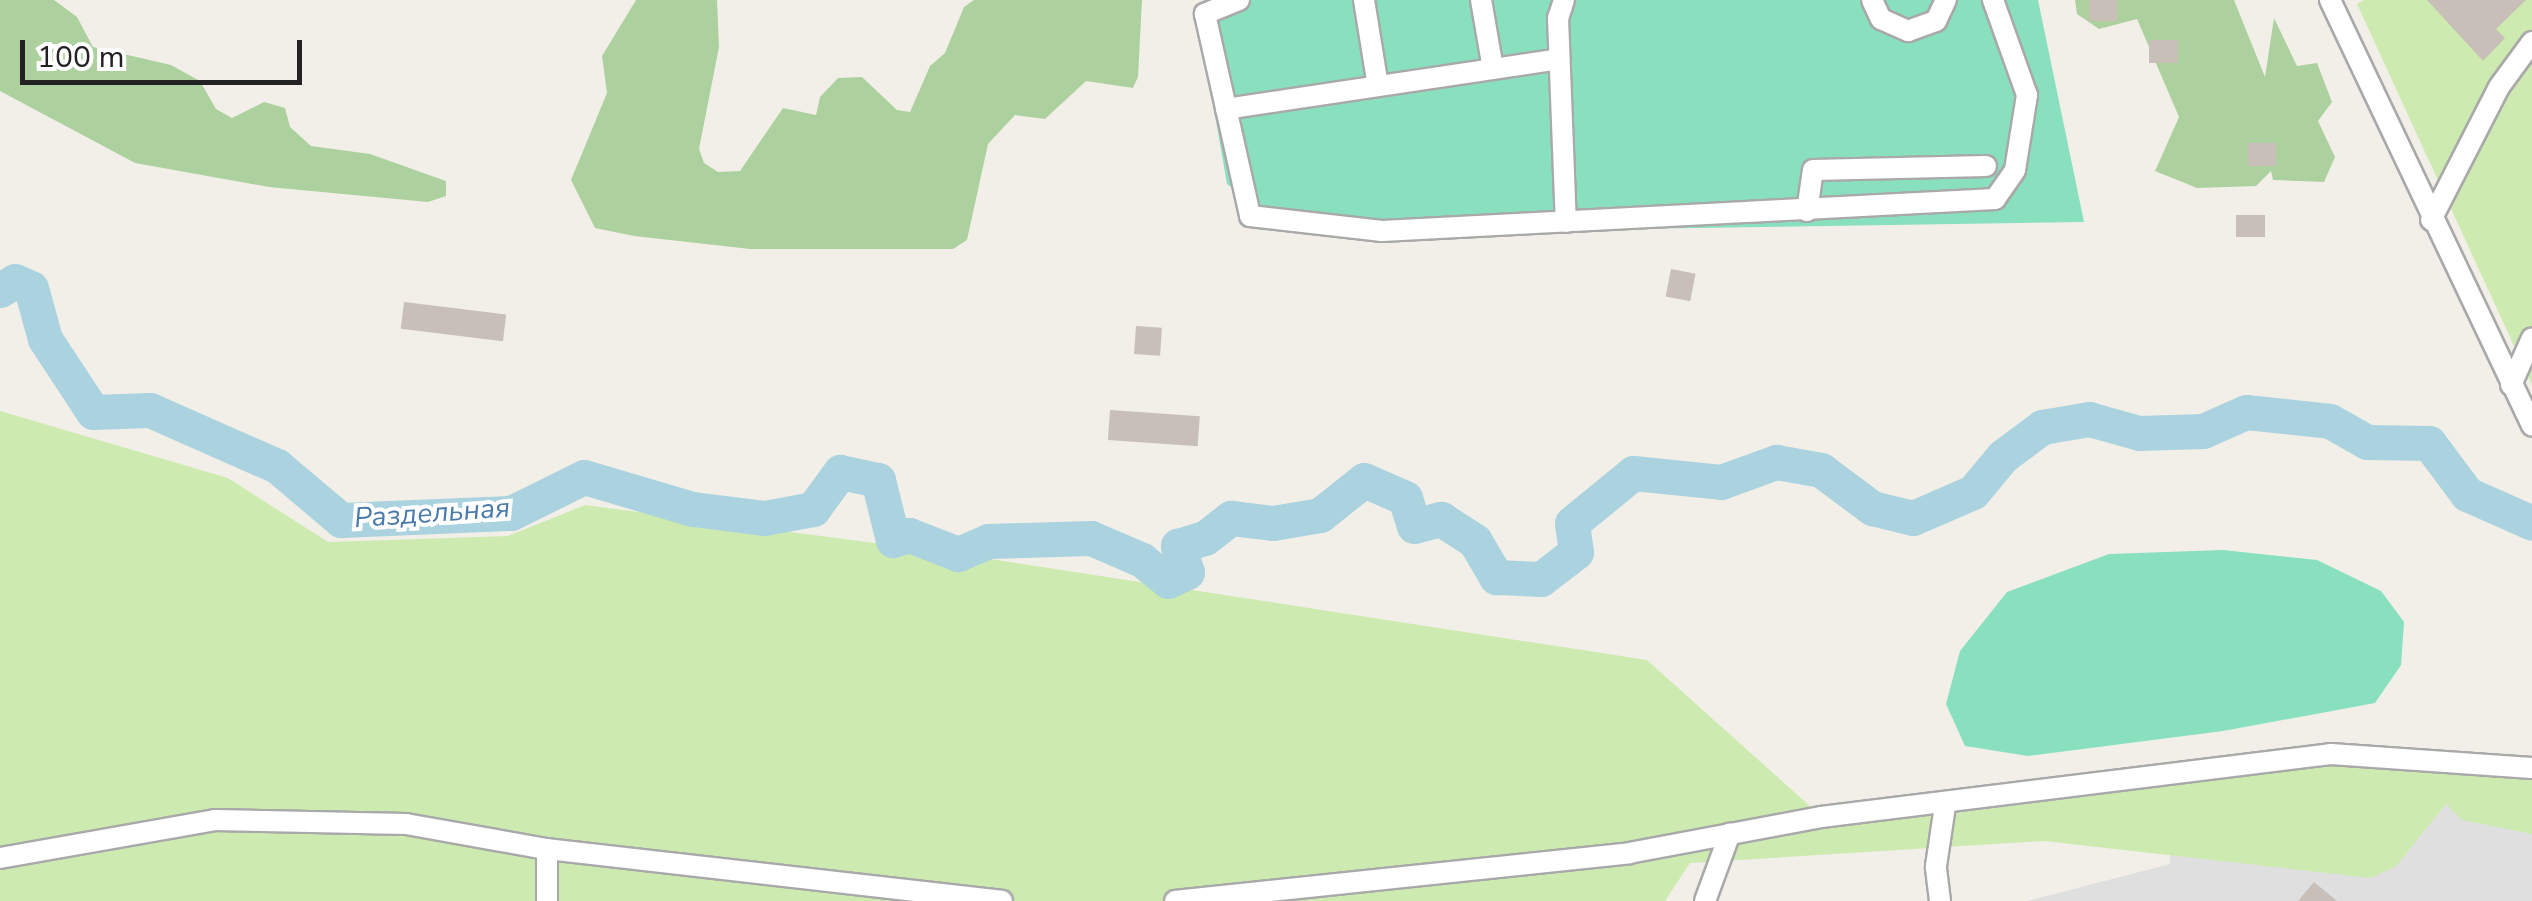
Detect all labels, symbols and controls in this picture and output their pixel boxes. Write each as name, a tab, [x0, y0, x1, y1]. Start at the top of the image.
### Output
scale bar	[25, 20, 308, 82]
text: 100 m	[37, 37, 124, 78]
water label: Раздельная	[353, 491, 511, 535]

